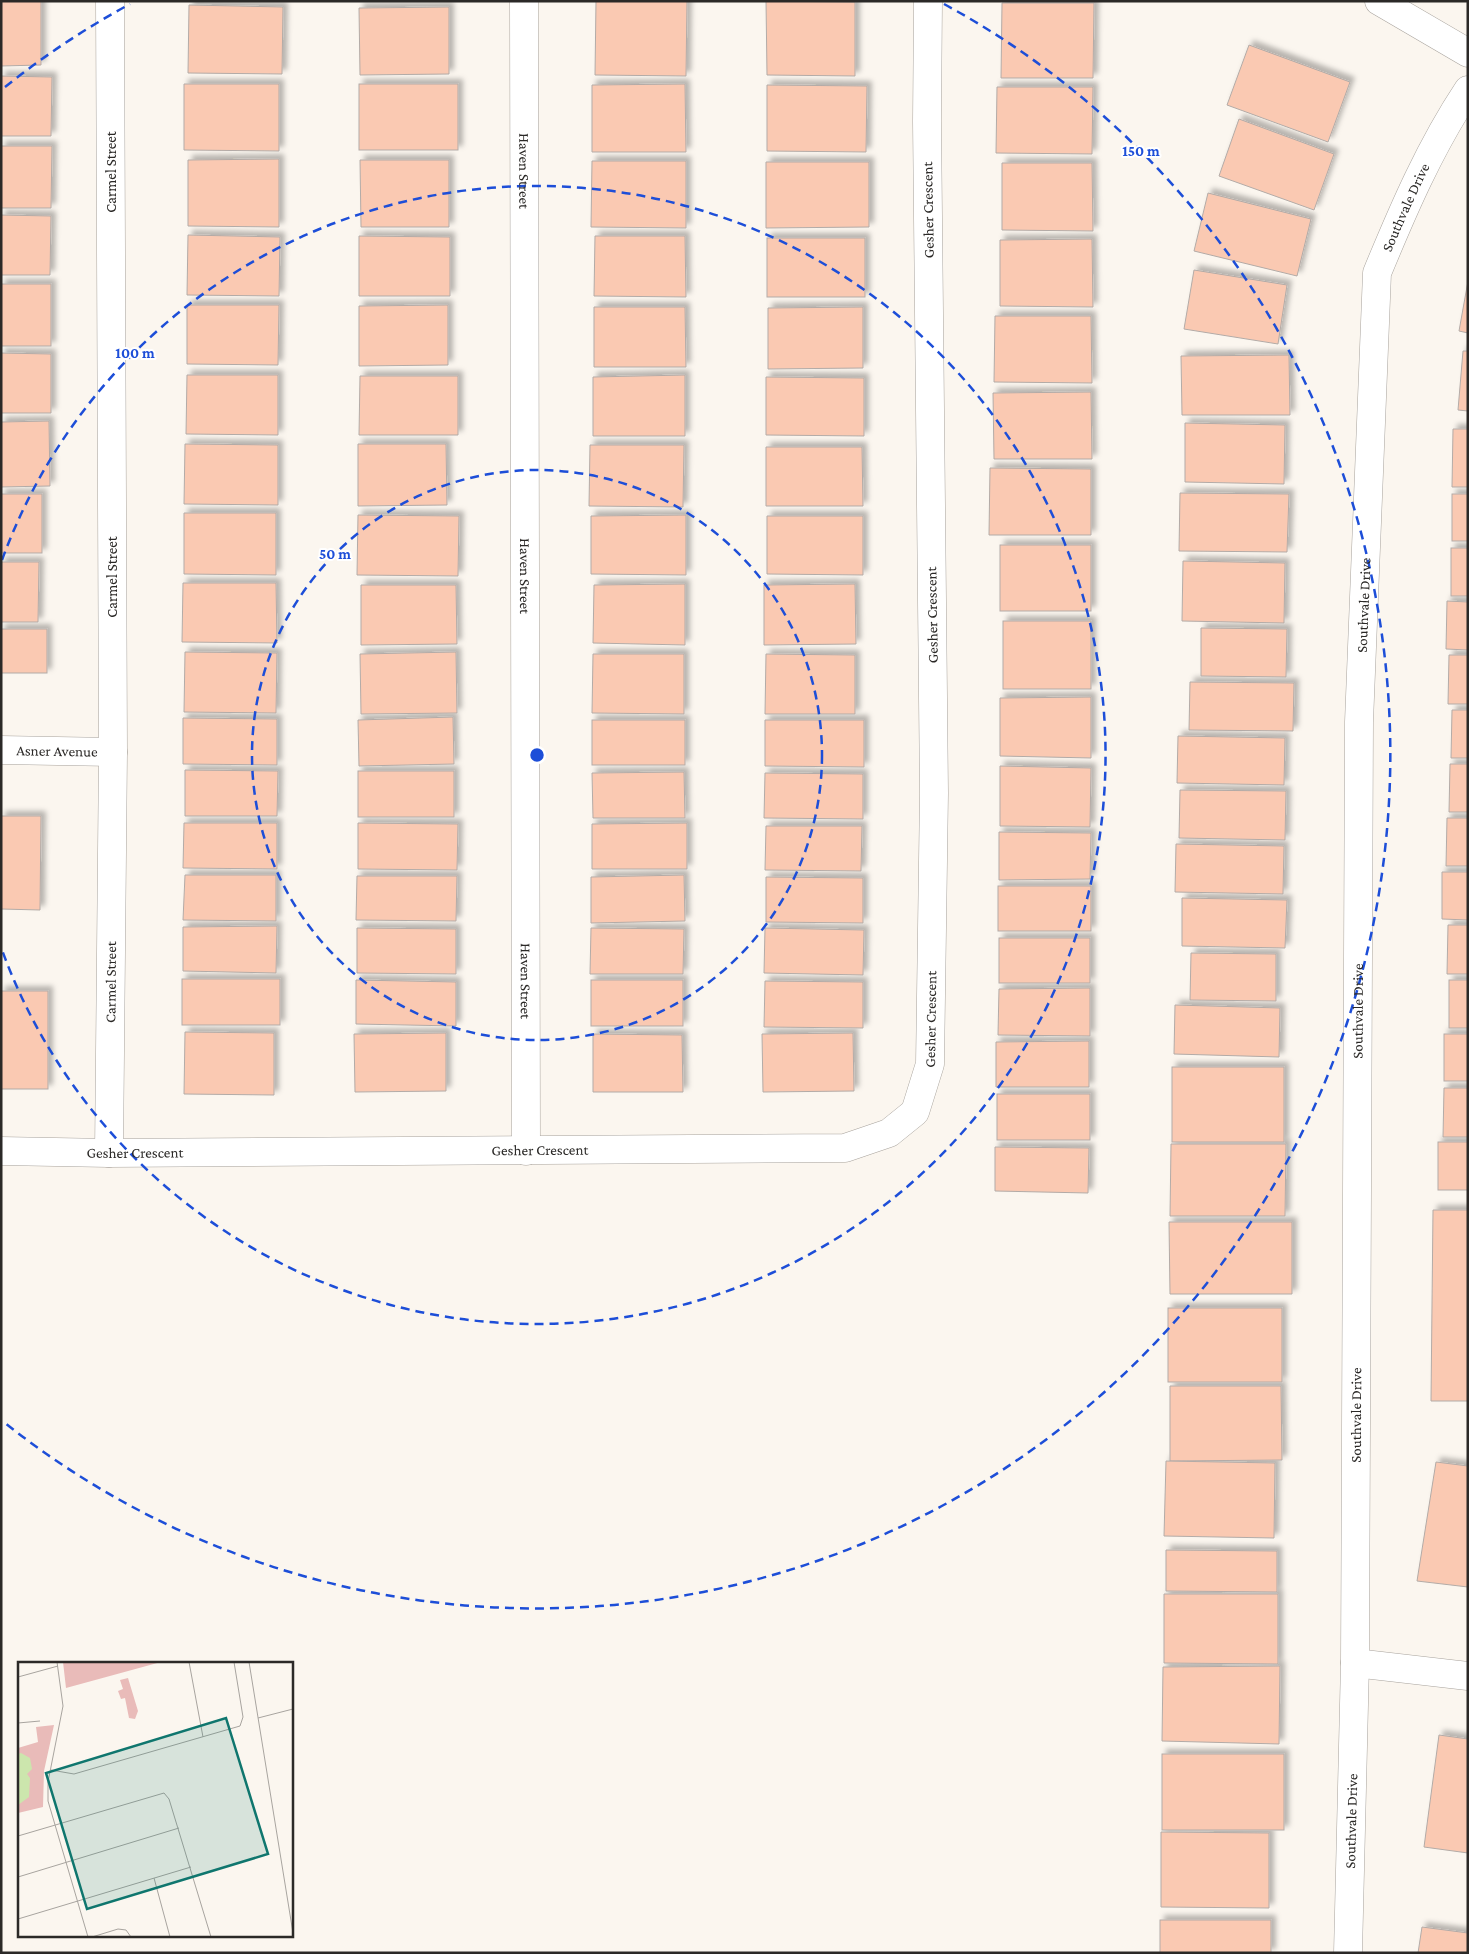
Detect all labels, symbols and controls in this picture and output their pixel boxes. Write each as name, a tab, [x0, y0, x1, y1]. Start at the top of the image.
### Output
street label: Carmel Street	[103, 130, 119, 213]
street label: Haven Street	[516, 133, 532, 210]
text: 150 m	[1122, 143, 1160, 159]
street label: Gesher Crescent	[919, 160, 937, 259]
street label: Southvale Drive	[1379, 160, 1433, 254]
text: 100 m	[115, 345, 155, 361]
street label: Carmel Street	[104, 535, 120, 618]
street label: Haven Street	[517, 538, 533, 615]
text: 50 m	[319, 546, 351, 562]
street label: Southvale Drive	[1354, 557, 1374, 653]
street label: Gesher Crescent	[923, 565, 941, 664]
street label: Asner Avenue	[16, 742, 98, 760]
centre of rings	[528, 746, 546, 764]
street label: Carmel Street	[102, 940, 119, 1023]
street label: Haven Street	[518, 943, 534, 1020]
street label: Southvale Drive	[1350, 963, 1366, 1059]
street label: Gesher Crescent	[922, 970, 939, 1068]
street label: Gesher Crescent	[491, 1142, 590, 1158]
street label: Gesher Crescent	[86, 1144, 185, 1161]
street label: Southvale Drive	[1348, 1367, 1364, 1463]
inset map	[18, 1662, 292, 1936]
street label: Southvale Drive	[1342, 1773, 1360, 1869]

